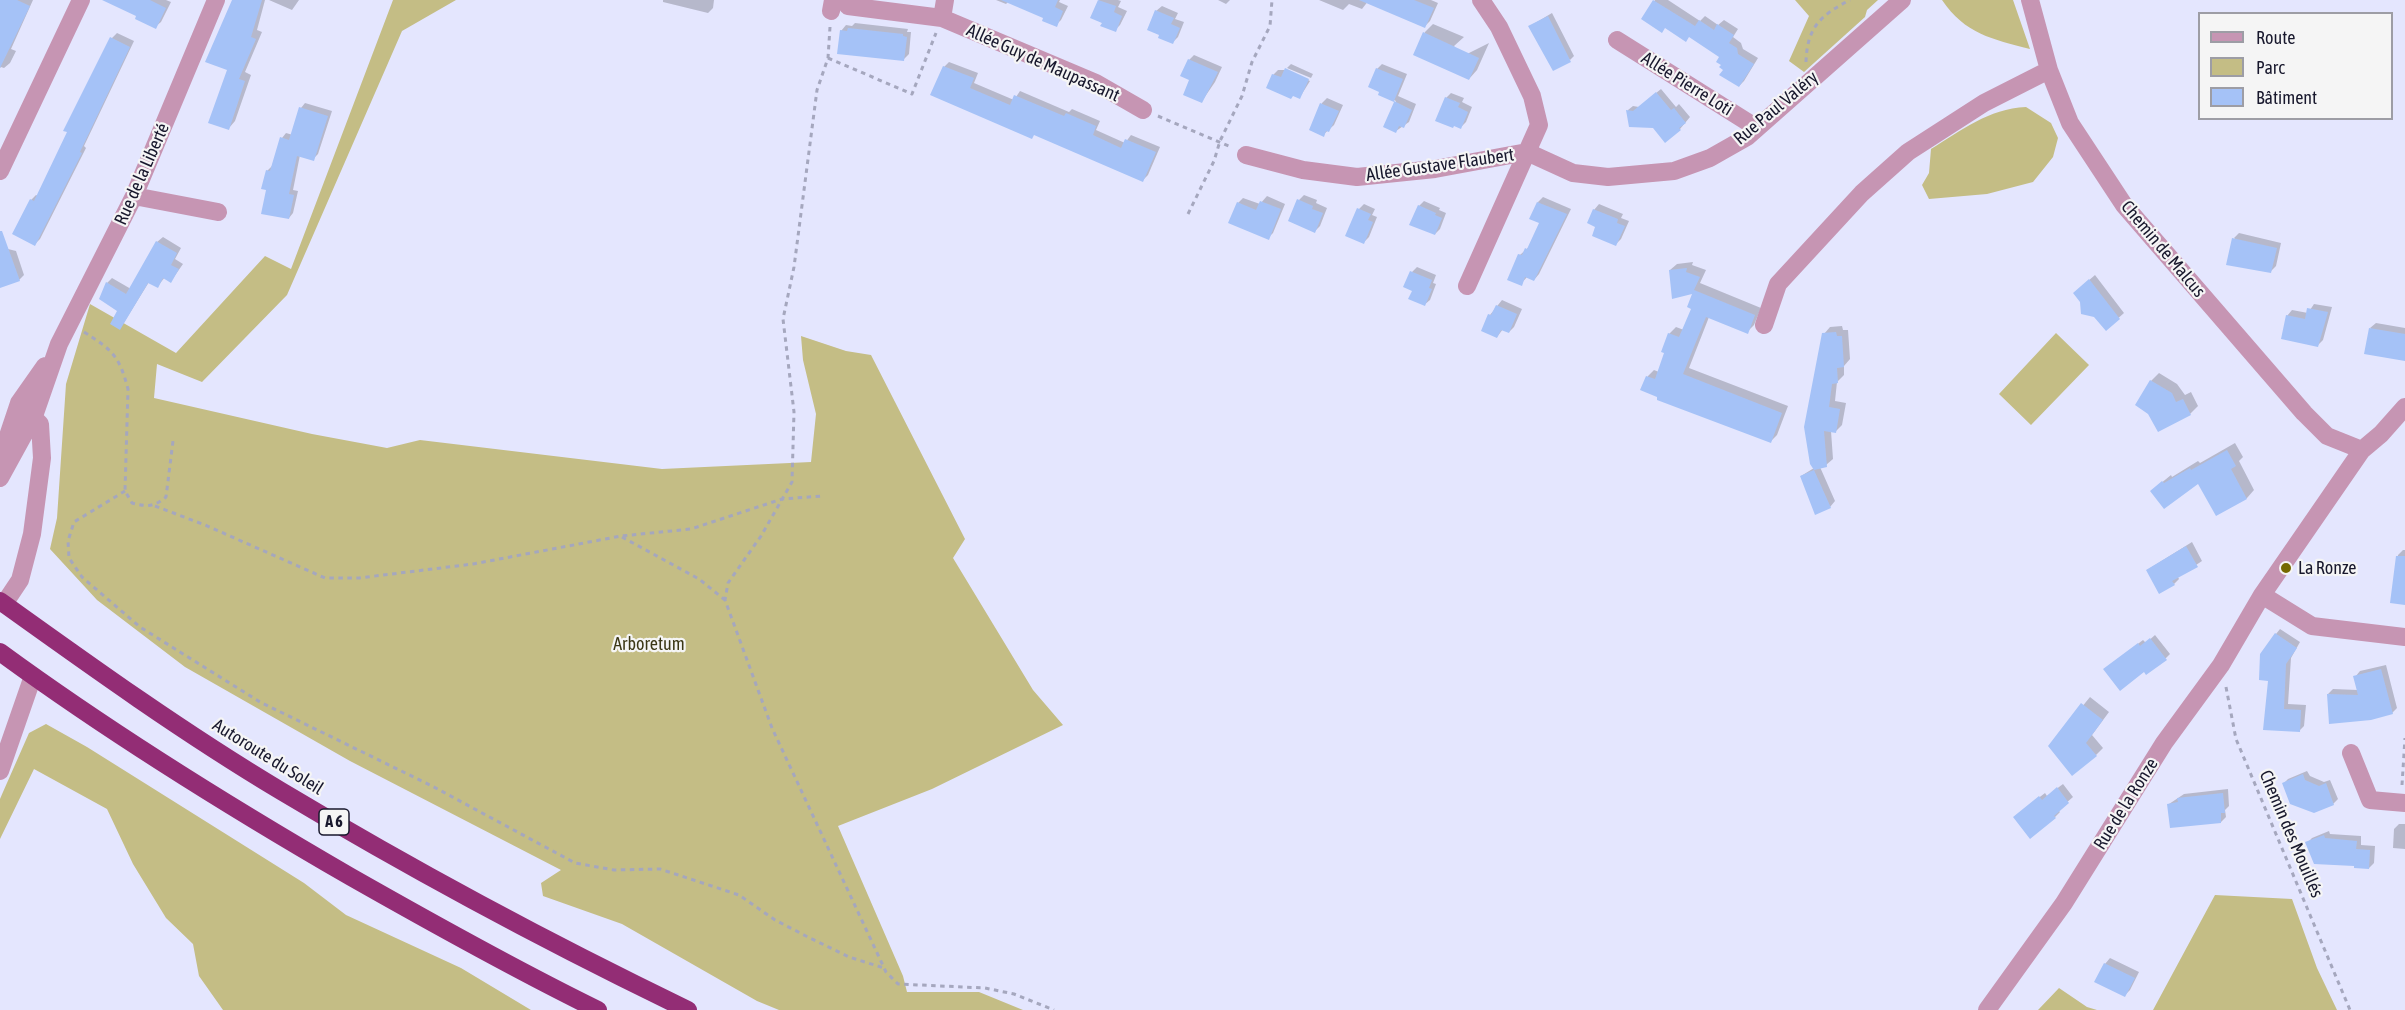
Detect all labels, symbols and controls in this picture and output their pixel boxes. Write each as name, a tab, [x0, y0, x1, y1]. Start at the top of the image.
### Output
legend	[2198, 12, 2393, 120]
street label: Allée Guy de Maupassant	[963, 20, 1123, 106]
text: Route	[2256, 27, 2295, 48]
street label: Allée Pierre Loti	[1637, 47, 1737, 121]
text: Parc	[2256, 57, 2285, 78]
street label: Rue Paul Valéry	[1730, 67, 1822, 149]
text: Bâtiment	[2256, 87, 2317, 108]
street label: Rue de la Liberté	[110, 120, 174, 228]
street label: Allée Gustave Flaubert	[1365, 144, 1515, 186]
street label: Chemin de Malcus	[2116, 196, 2210, 302]
place label: La Ronze	[2298, 557, 2356, 579]
marker: La Ronze	[2279, 561, 2293, 575]
park label: Arboretum	[613, 633, 685, 655]
street label: Autoroute du Soleil	[209, 714, 327, 800]
street label: Rue de la Ronze	[2089, 754, 2163, 854]
street label: Chemin des Mouillés	[2254, 767, 2328, 901]
road number: A 6	[319, 809, 349, 835]

